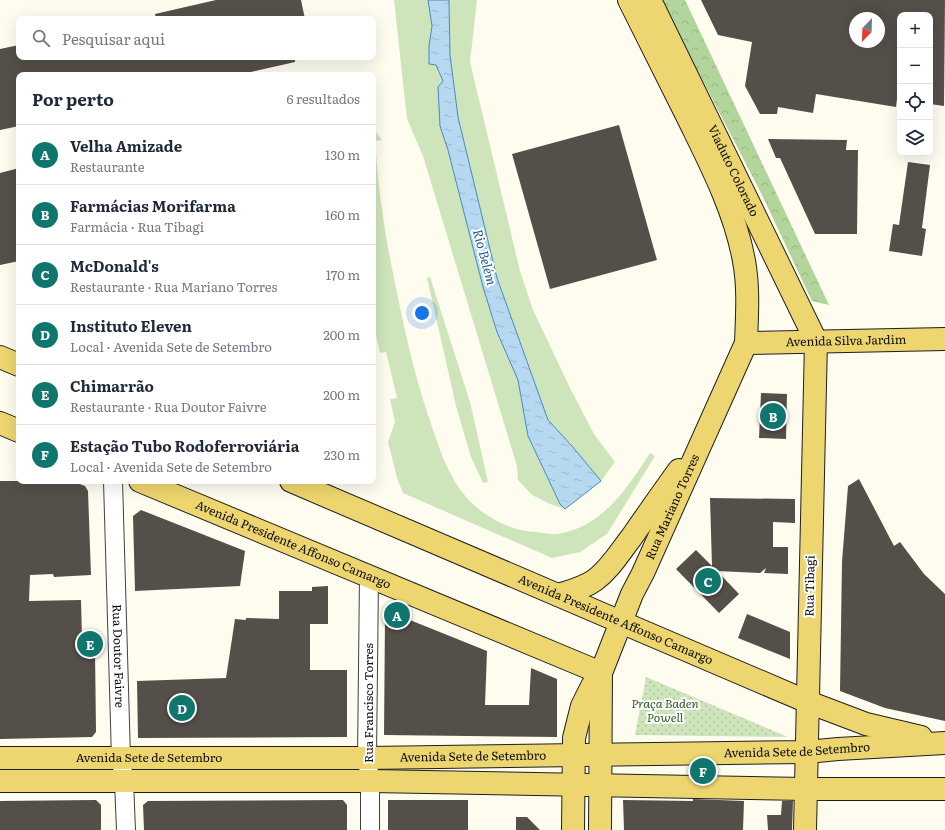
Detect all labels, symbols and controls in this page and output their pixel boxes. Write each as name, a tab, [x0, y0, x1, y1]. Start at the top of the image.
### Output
north arrow	[849, 12, 885, 48]
map controls	[897, 12, 933, 156]
button: +	[897, 12, 933, 48]
search box	[16, 16, 376, 60]
icon: search	[30, 27, 52, 49]
text: Pesquisar aqui	[62, 27, 165, 50]
button: −	[897, 48, 933, 84]
button: locate	[897, 84, 933, 120]
text: Por perto	[32, 86, 114, 111]
text: 6 resultados	[286, 89, 360, 108]
button: layers	[897, 120, 933, 156]
street label: Viaduto Colorado	[704, 121, 764, 219]
text: Velha Amizade	[70, 134, 182, 157]
text: A	[40, 145, 50, 164]
text: 130 m	[325, 145, 360, 164]
text: Restaurante	[70, 157, 145, 176]
text: Farmácias Morifarma	[70, 194, 236, 217]
text: B	[41, 205, 49, 224]
text: 160 m	[325, 205, 360, 224]
text: Farmácia · Rua Tibagi	[70, 217, 204, 236]
water label: Rio Belém	[469, 227, 502, 288]
text: McDonald's	[70, 254, 159, 277]
text: C	[40, 265, 50, 284]
text: 170 m	[326, 265, 360, 284]
text: Restaurante · Rua Mariano Torres	[70, 277, 277, 296]
your location	[412, 303, 432, 323]
text: Instituto Eleven	[70, 314, 192, 337]
text: D	[40, 325, 50, 344]
text: 200 m	[323, 325, 360, 344]
street label: Avenida Silva Jardim	[785, 330, 907, 350]
text: Local · Avenida Sete de Setembro	[70, 337, 272, 356]
text: Chimarrão	[70, 374, 154, 397]
text: E	[41, 385, 49, 404]
text: 200 m	[323, 385, 360, 404]
text: Restaurante · Rua Doutor Faivre	[70, 397, 266, 416]
pin: B	[760, 401, 786, 431]
text: Estação Tubo Rodoferroviária	[70, 434, 299, 457]
text: F	[41, 445, 49, 464]
text: 230 m	[324, 445, 360, 464]
street label: Rua Mariano Torres	[640, 450, 703, 562]
text: Local · Avenida Sete de Setembro	[70, 457, 272, 476]
street label: Avenida Presidente Affonso Camargo	[193, 495, 394, 593]
street label: Rua Tibagi	[799, 555, 819, 617]
pin: C	[695, 566, 721, 596]
street label: Avenida Presidente Affonso Camargo	[516, 572, 714, 668]
pin: A	[384, 600, 410, 630]
street label: Rua Doutor Faivre	[109, 604, 130, 708]
pin: E	[77, 629, 103, 659]
street label: Rua Francisco Torres	[359, 642, 377, 763]
pin: D	[169, 693, 195, 723]
park label: Praça Baden Powell	[631, 694, 699, 726]
street label: Avenida Sete de Setembro	[724, 737, 871, 761]
street label: Avenida Sete de Setembro	[400, 746, 546, 766]
street label: Avenida Sete de Setembro	[76, 748, 222, 766]
pin: F	[690, 756, 716, 786]

